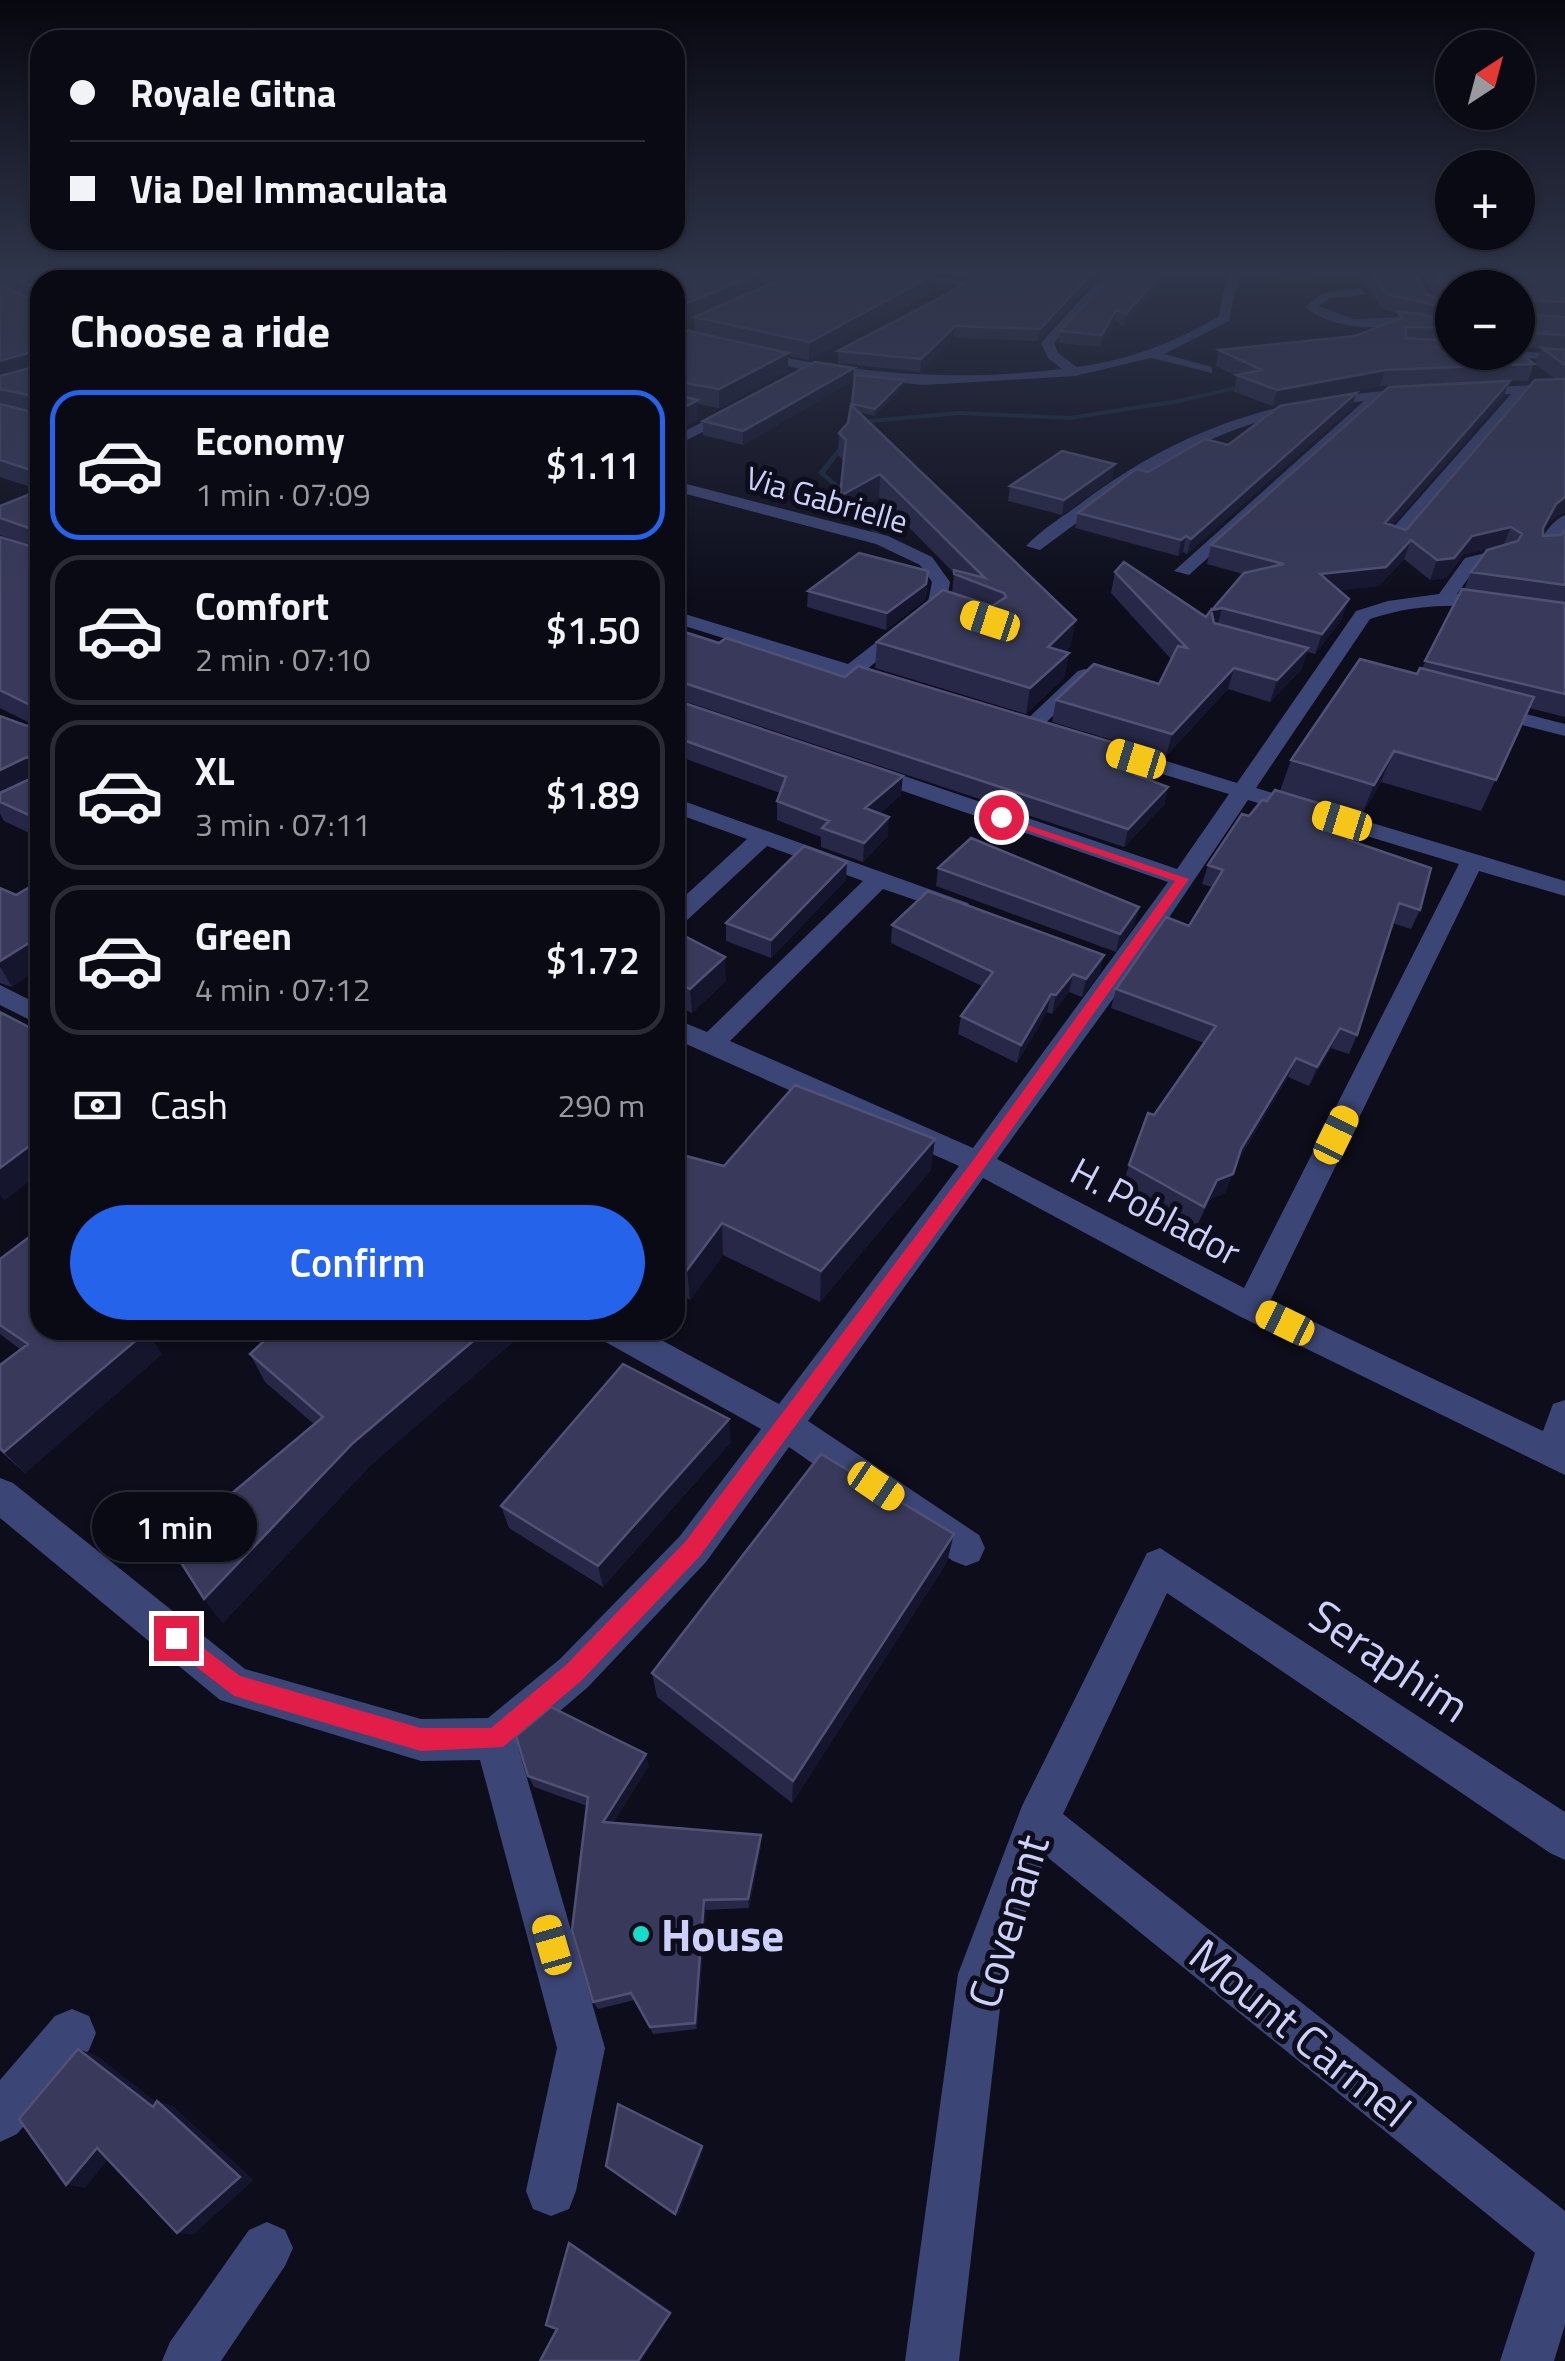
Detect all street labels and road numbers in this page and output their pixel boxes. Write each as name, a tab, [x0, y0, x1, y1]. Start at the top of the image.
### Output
street label: Via Gabrielle	[740, 453, 914, 545]
street label: H. Poblador	[1060, 1142, 1252, 1280]
street label: Seraphim	[1296, 1581, 1484, 1739]
street label: Covenant	[948, 1826, 1066, 2016]
street label: Mount Carmel	[1175, 1921, 1427, 2143]

